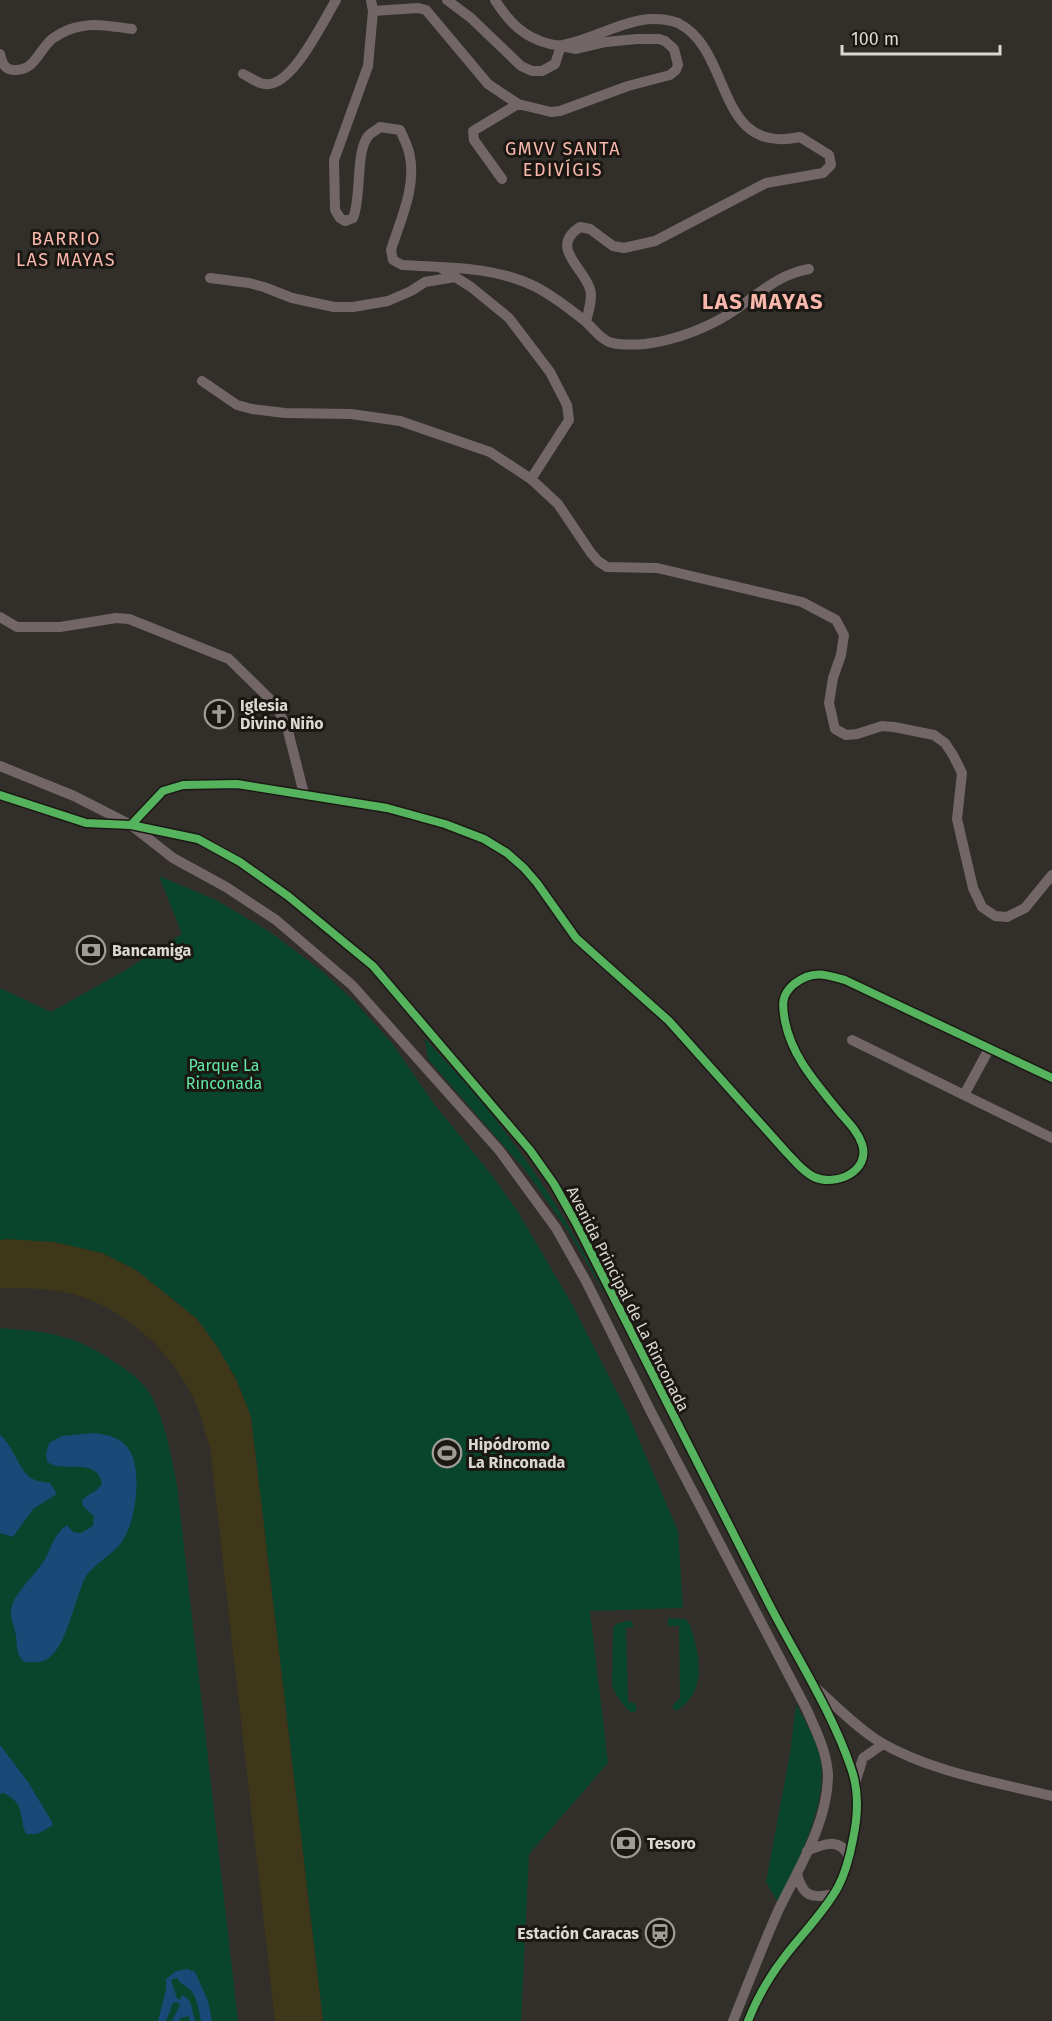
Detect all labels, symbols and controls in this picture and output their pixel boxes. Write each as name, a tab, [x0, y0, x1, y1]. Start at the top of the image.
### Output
scale bar	[842, 18, 1000, 56]
text: 100 m	[851, 28, 899, 50]
district label: GMVV SANTA EDIVÍGIS	[505, 138, 621, 181]
district label: BARRIO LAS MAYAS	[16, 228, 116, 271]
district label: LAS MAYAS	[702, 288, 824, 315]
place label: Iglesia Divino Niño	[240, 696, 324, 733]
church icon: Iglesia Divino Niño	[203, 698, 235, 730]
bank icon: Bancamiga	[75, 934, 107, 966]
place label: Bancamiga	[112, 941, 192, 960]
park label: Parque La Rinconada	[186, 1056, 262, 1093]
street label: Avenida Principal de La Rinconada	[563, 1183, 693, 1415]
place label: Hipódromo La Rinconada	[468, 1435, 566, 1472]
sports icon: Hipódromo La Rinconada	[431, 1437, 463, 1469]
bank icon: Tesoro	[610, 1827, 642, 1859]
place label: Tesoro	[647, 1834, 696, 1853]
station icon: Estación Caracas	[644, 1917, 676, 1949]
place label: Estación Caracas	[517, 1924, 639, 1943]

